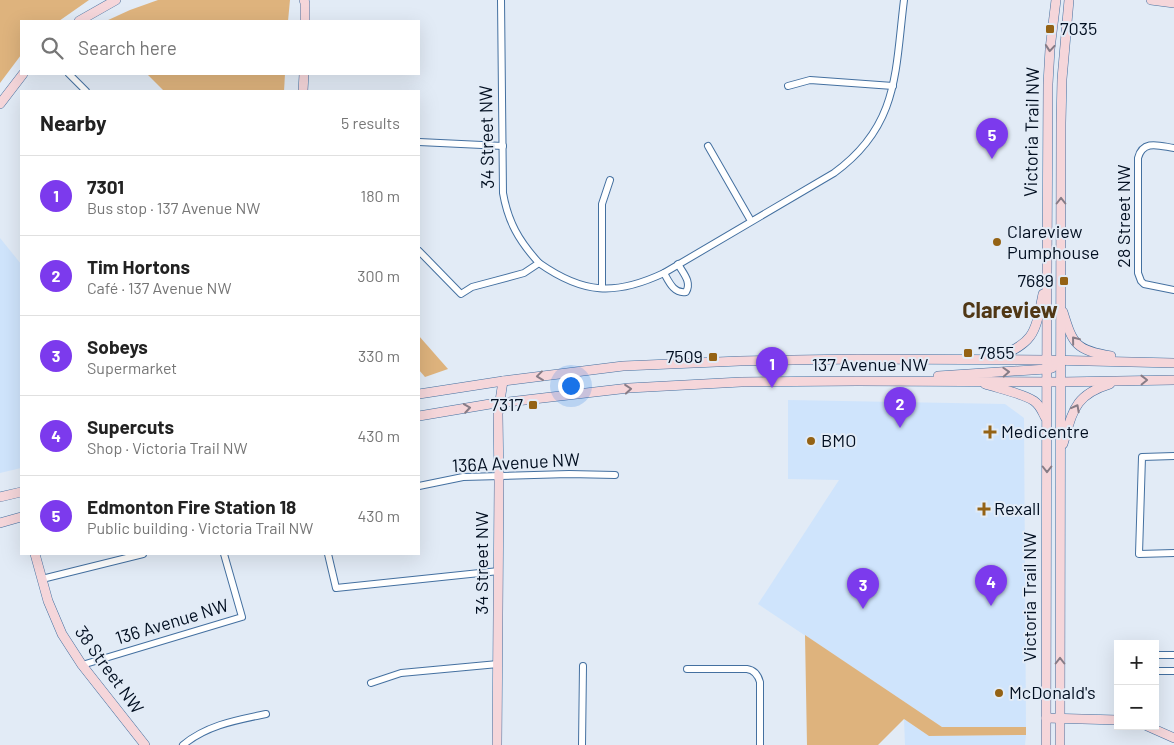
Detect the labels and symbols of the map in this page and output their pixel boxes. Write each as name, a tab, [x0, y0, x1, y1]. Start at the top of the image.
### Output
place label: 7035	[1060, 17, 1097, 39]
marker: 7035	[1044, 23, 1056, 35]
one-way arrow	[1045, 45, 1056, 53]
street label: Victoria Trail NW	[1019, 67, 1043, 197]
street label: 34 Street NW	[474, 85, 498, 189]
pin: 5	[976, 118, 1008, 159]
street label: 28 Street NW	[1112, 164, 1134, 268]
one-way arrow	[1056, 197, 1066, 204]
place label: Clareview Pumphouse	[1007, 220, 1099, 263]
marker: Clareview Pumphouse	[991, 236, 1003, 248]
place label: 7689	[1017, 269, 1054, 291]
marker: 7689	[1058, 275, 1070, 287]
district label: Clareview	[962, 296, 1058, 322]
one-way arrow	[1072, 336, 1081, 346]
place label: 7855	[978, 341, 1014, 363]
place label: 7509	[666, 345, 703, 367]
pin: 1	[756, 347, 788, 388]
marker: 7855	[962, 347, 974, 359]
marker: 7509	[707, 351, 719, 363]
street label: 137 Avenue NW	[812, 353, 928, 375]
one-way arrow	[1003, 366, 1011, 377]
one-way arrow	[536, 370, 544, 381]
your location	[558, 373, 584, 399]
one-way arrow	[1140, 375, 1148, 386]
one-way arrow	[624, 384, 632, 395]
pin: 2	[884, 387, 916, 428]
place label: 7317	[491, 393, 523, 415]
marker: 7317	[527, 399, 539, 411]
one-way arrow	[463, 403, 471, 414]
one-way arrow	[1070, 404, 1080, 413]
place label: Medicentre	[1001, 420, 1089, 442]
marker: Medicentre	[983, 425, 997, 439]
place label: BMO	[821, 429, 856, 451]
marker: BMO	[805, 435, 817, 447]
street label: 136A Avenue NW	[451, 448, 581, 476]
one-way arrow	[1042, 465, 1052, 473]
place label: Rexall	[994, 497, 1040, 519]
marker: Rexall	[978, 503, 990, 515]
street label: 34 Street NW	[470, 511, 492, 615]
street label: Victoria Trail NW	[1018, 532, 1040, 662]
pin: 4	[975, 565, 1007, 606]
pin: 3	[847, 568, 879, 609]
street label: 136 Avenue NW	[112, 593, 231, 649]
street label: 38 Street NW	[71, 621, 149, 718]
one-way arrow	[1055, 657, 1065, 665]
place label: McDonald's	[1009, 681, 1096, 703]
marker: McDonald's	[993, 687, 1005, 699]

